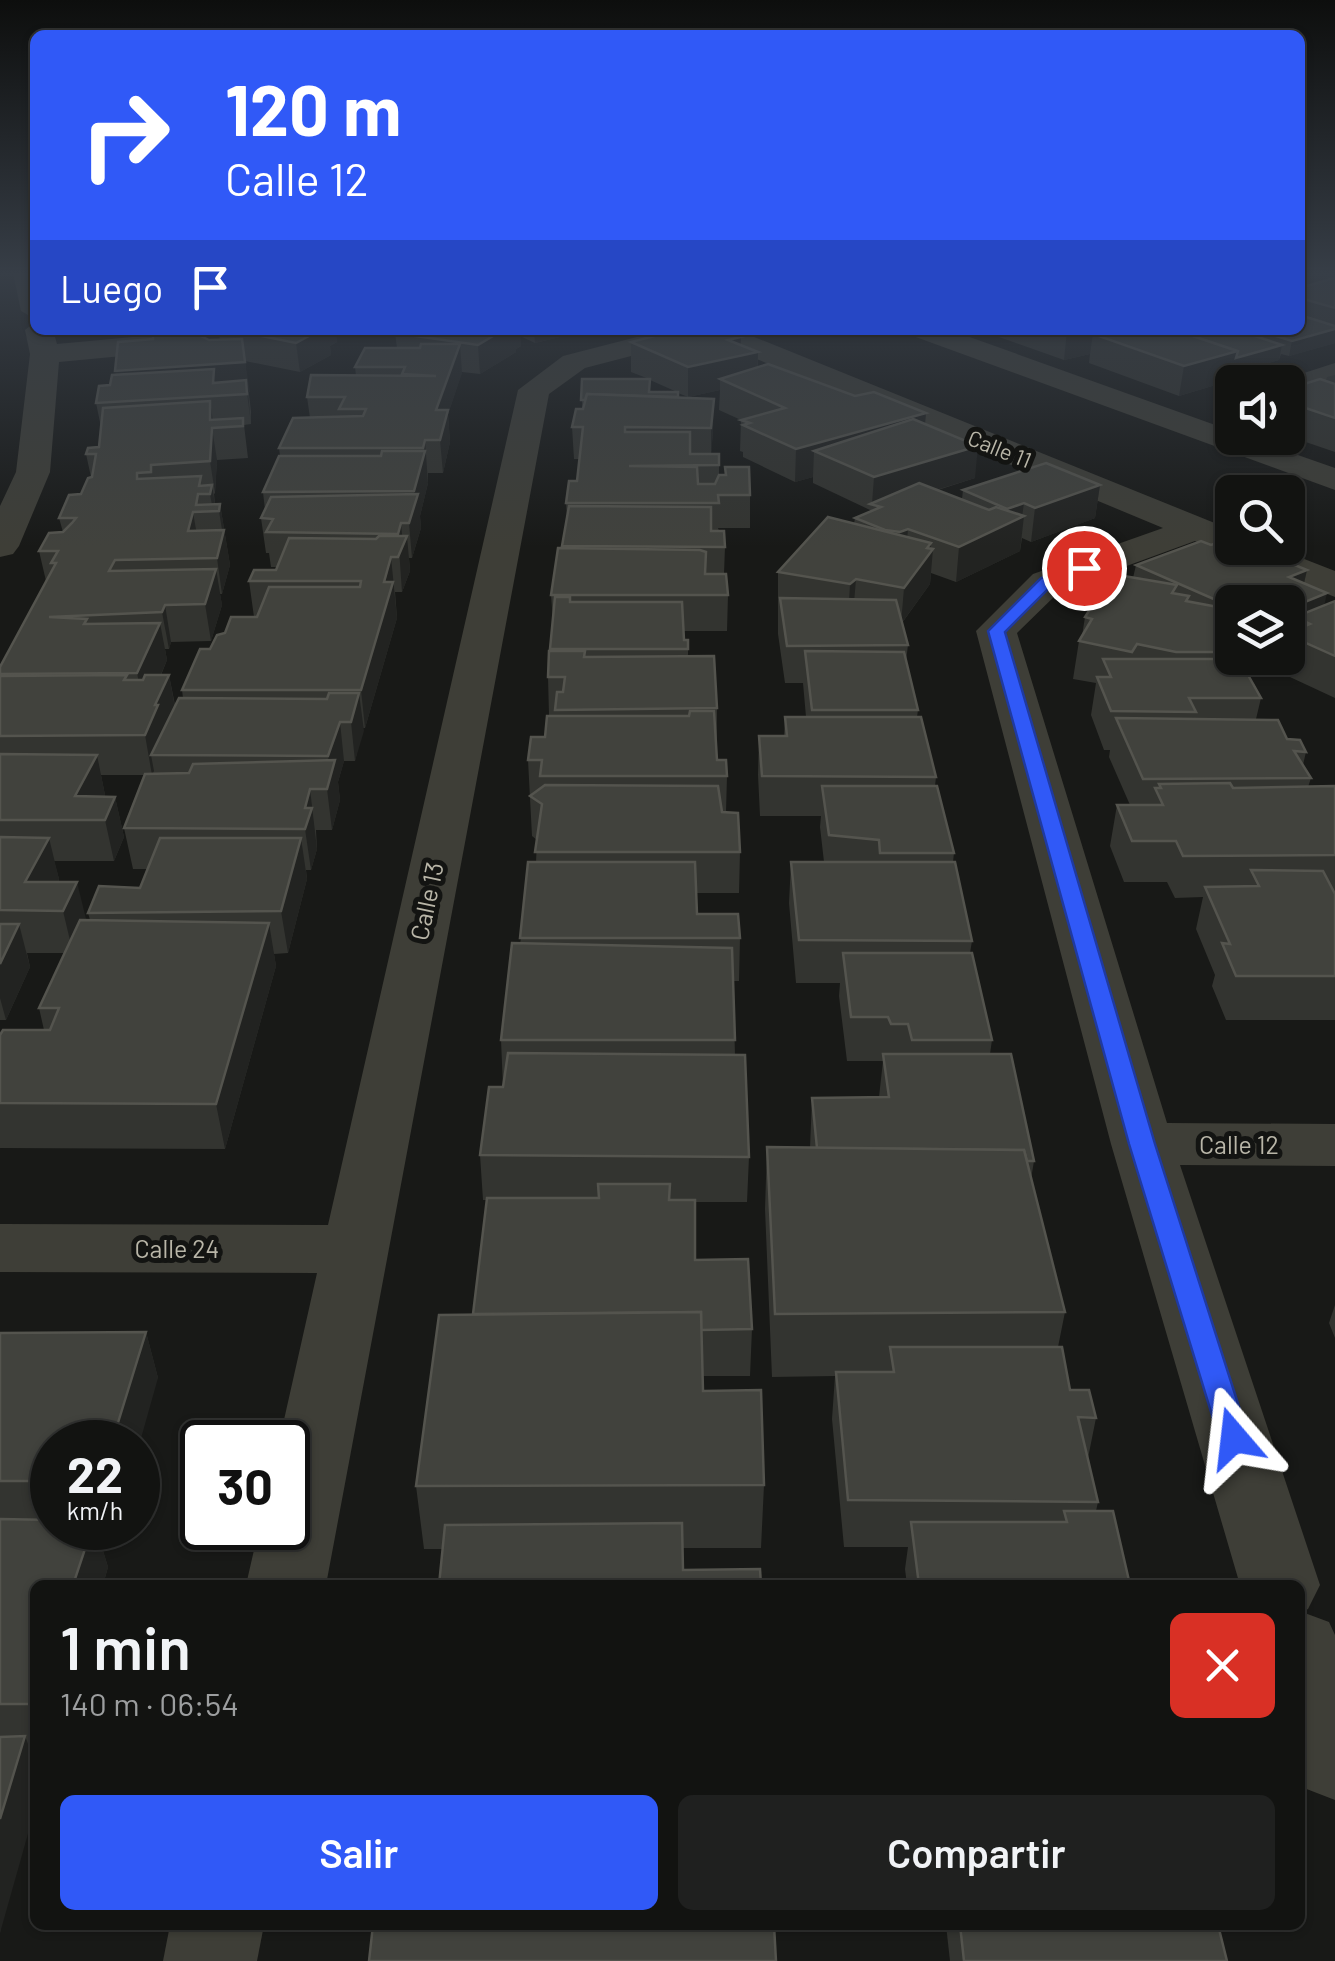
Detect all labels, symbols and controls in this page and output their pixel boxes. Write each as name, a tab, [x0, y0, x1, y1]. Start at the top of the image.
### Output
text: 120 m	[225, 66, 401, 150]
icon: right	[60, 70, 190, 200]
text: Calle 12	[225, 151, 369, 205]
icon: arrive	[183, 260, 238, 315]
text: Luego	[60, 265, 163, 311]
map controls	[1215, 365, 1305, 675]
button: sound	[1215, 365, 1305, 455]
street label: Calle 11	[964, 424, 1036, 472]
button: search	[1215, 475, 1305, 565]
pin	[1042, 526, 1127, 611]
icon: arrive	[1057, 541, 1112, 596]
button: layers	[1215, 585, 1305, 675]
street label: Calle 13	[403, 859, 449, 943]
street label: Calle 12	[1199, 1129, 1279, 1159]
street label: Calle 24	[135, 1233, 219, 1263]
position arrow	[1182, 1386, 1286, 1490]
speed limit sign: 30	[180, 1420, 310, 1550]
text: 22	[67, 1443, 123, 1503]
text: km/h	[67, 1495, 123, 1525]
text: 1 min	[60, 1610, 191, 1682]
button: close	[1170, 1613, 1275, 1718]
text: 140 m · 06:54	[60, 1684, 239, 1722]
button: Salir	[60, 1795, 658, 1910]
button: Compartir	[678, 1795, 1275, 1910]

